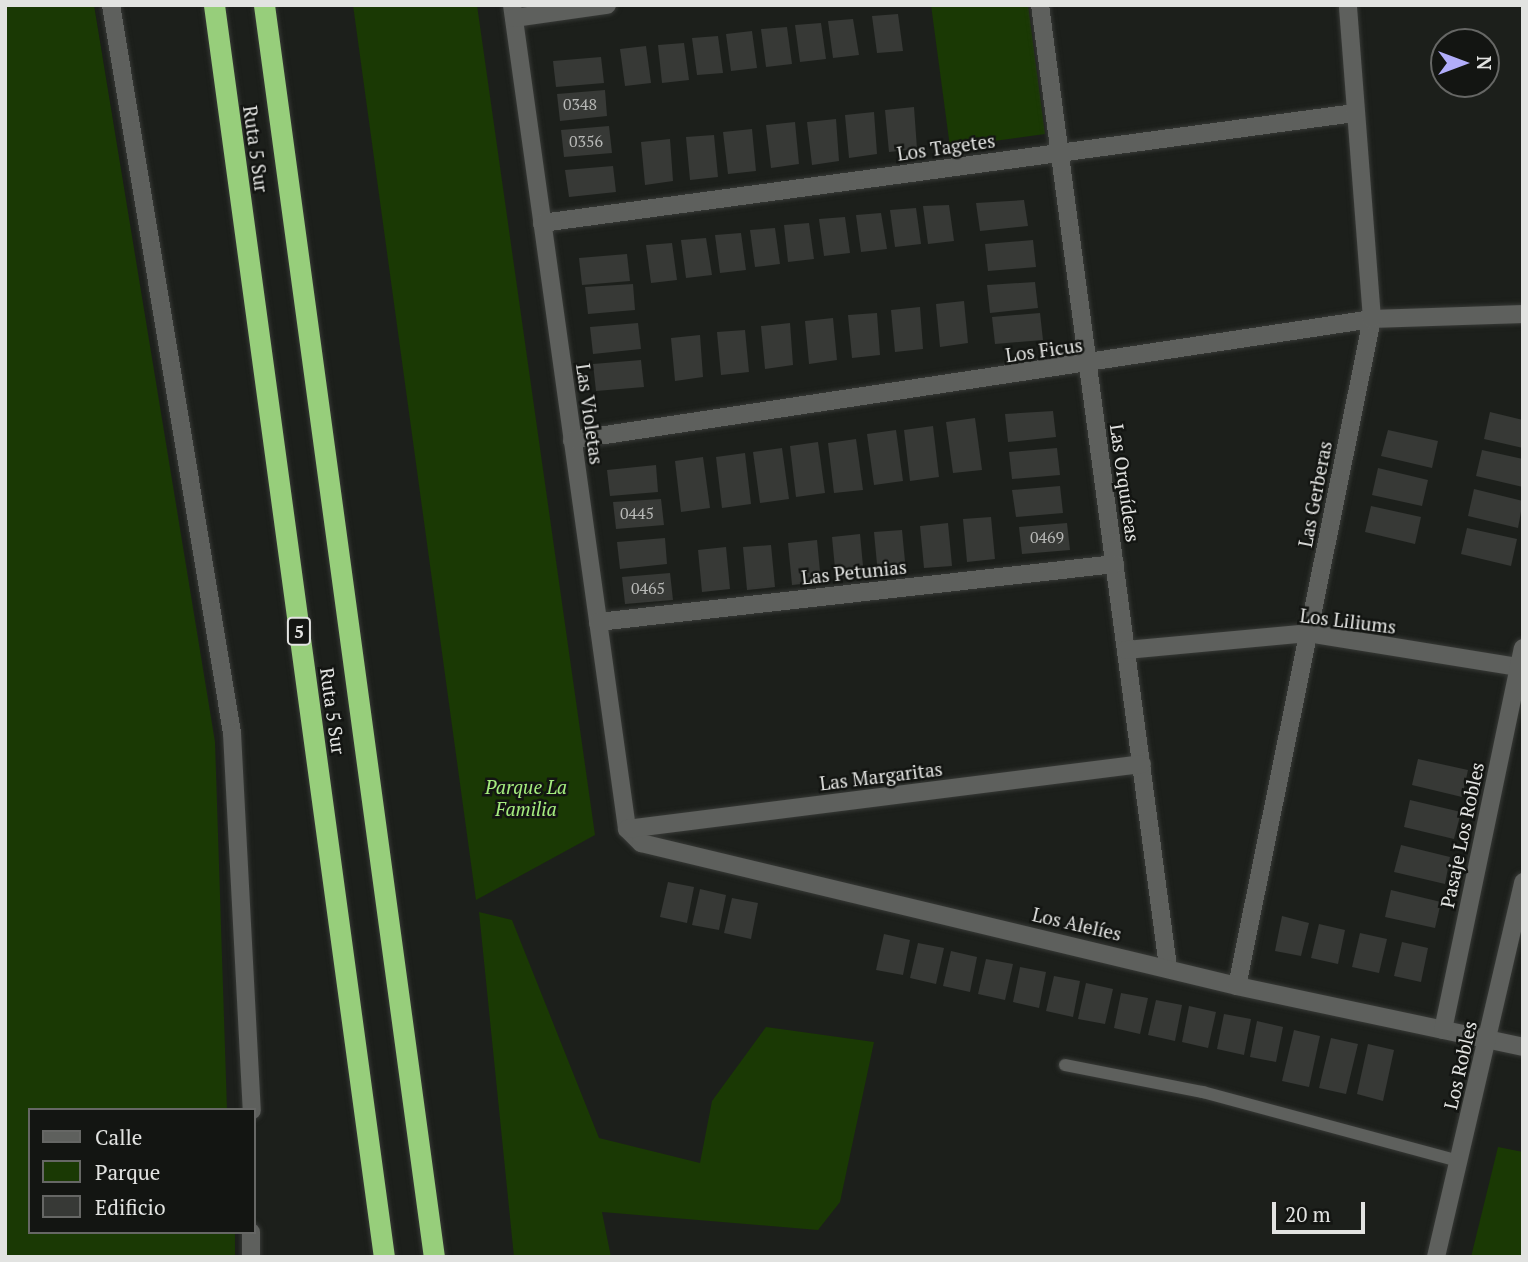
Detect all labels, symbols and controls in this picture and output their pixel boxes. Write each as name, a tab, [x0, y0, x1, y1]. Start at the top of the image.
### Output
north arrow	[1430, 28, 1500, 98]
text: N	[1472, 56, 1497, 70]
house number: 0348	[563, 94, 597, 114]
street label: Ruta 5 Sur	[239, 104, 273, 194]
street label: Los Tagetes	[895, 129, 997, 165]
house number: 0356	[569, 131, 603, 151]
street label: Los Ficus	[1004, 333, 1084, 367]
street label: Las Violetas	[572, 362, 608, 466]
street label: Las Orquídeas	[1105, 422, 1145, 544]
street label: Las Gerberas	[1294, 439, 1336, 549]
house number: 0445	[620, 503, 654, 523]
house number: 0469	[1030, 527, 1064, 547]
street label: Las Petunias	[800, 555, 908, 589]
house number: 0465	[631, 578, 665, 598]
street label: Los Liliums	[1299, 604, 1397, 638]
road number: 5	[287, 616, 311, 646]
street label: Ruta 5 Sur	[316, 666, 350, 756]
street label: Las Margaritas	[818, 757, 944, 795]
street label: Pasaje Los Robles	[1435, 760, 1489, 910]
park label: Parque La Familia	[485, 776, 567, 820]
street label: Los Alelíes	[1030, 903, 1124, 945]
street label: Los Robles	[1439, 1019, 1481, 1111]
legend	[28, 1108, 256, 1234]
text: Calle	[95, 1123, 142, 1151]
text: Parque	[95, 1158, 160, 1186]
scale bar	[1276, 1188, 1369, 1232]
text: Edificio	[95, 1193, 166, 1221]
text: 20 m	[1285, 1200, 1331, 1228]

